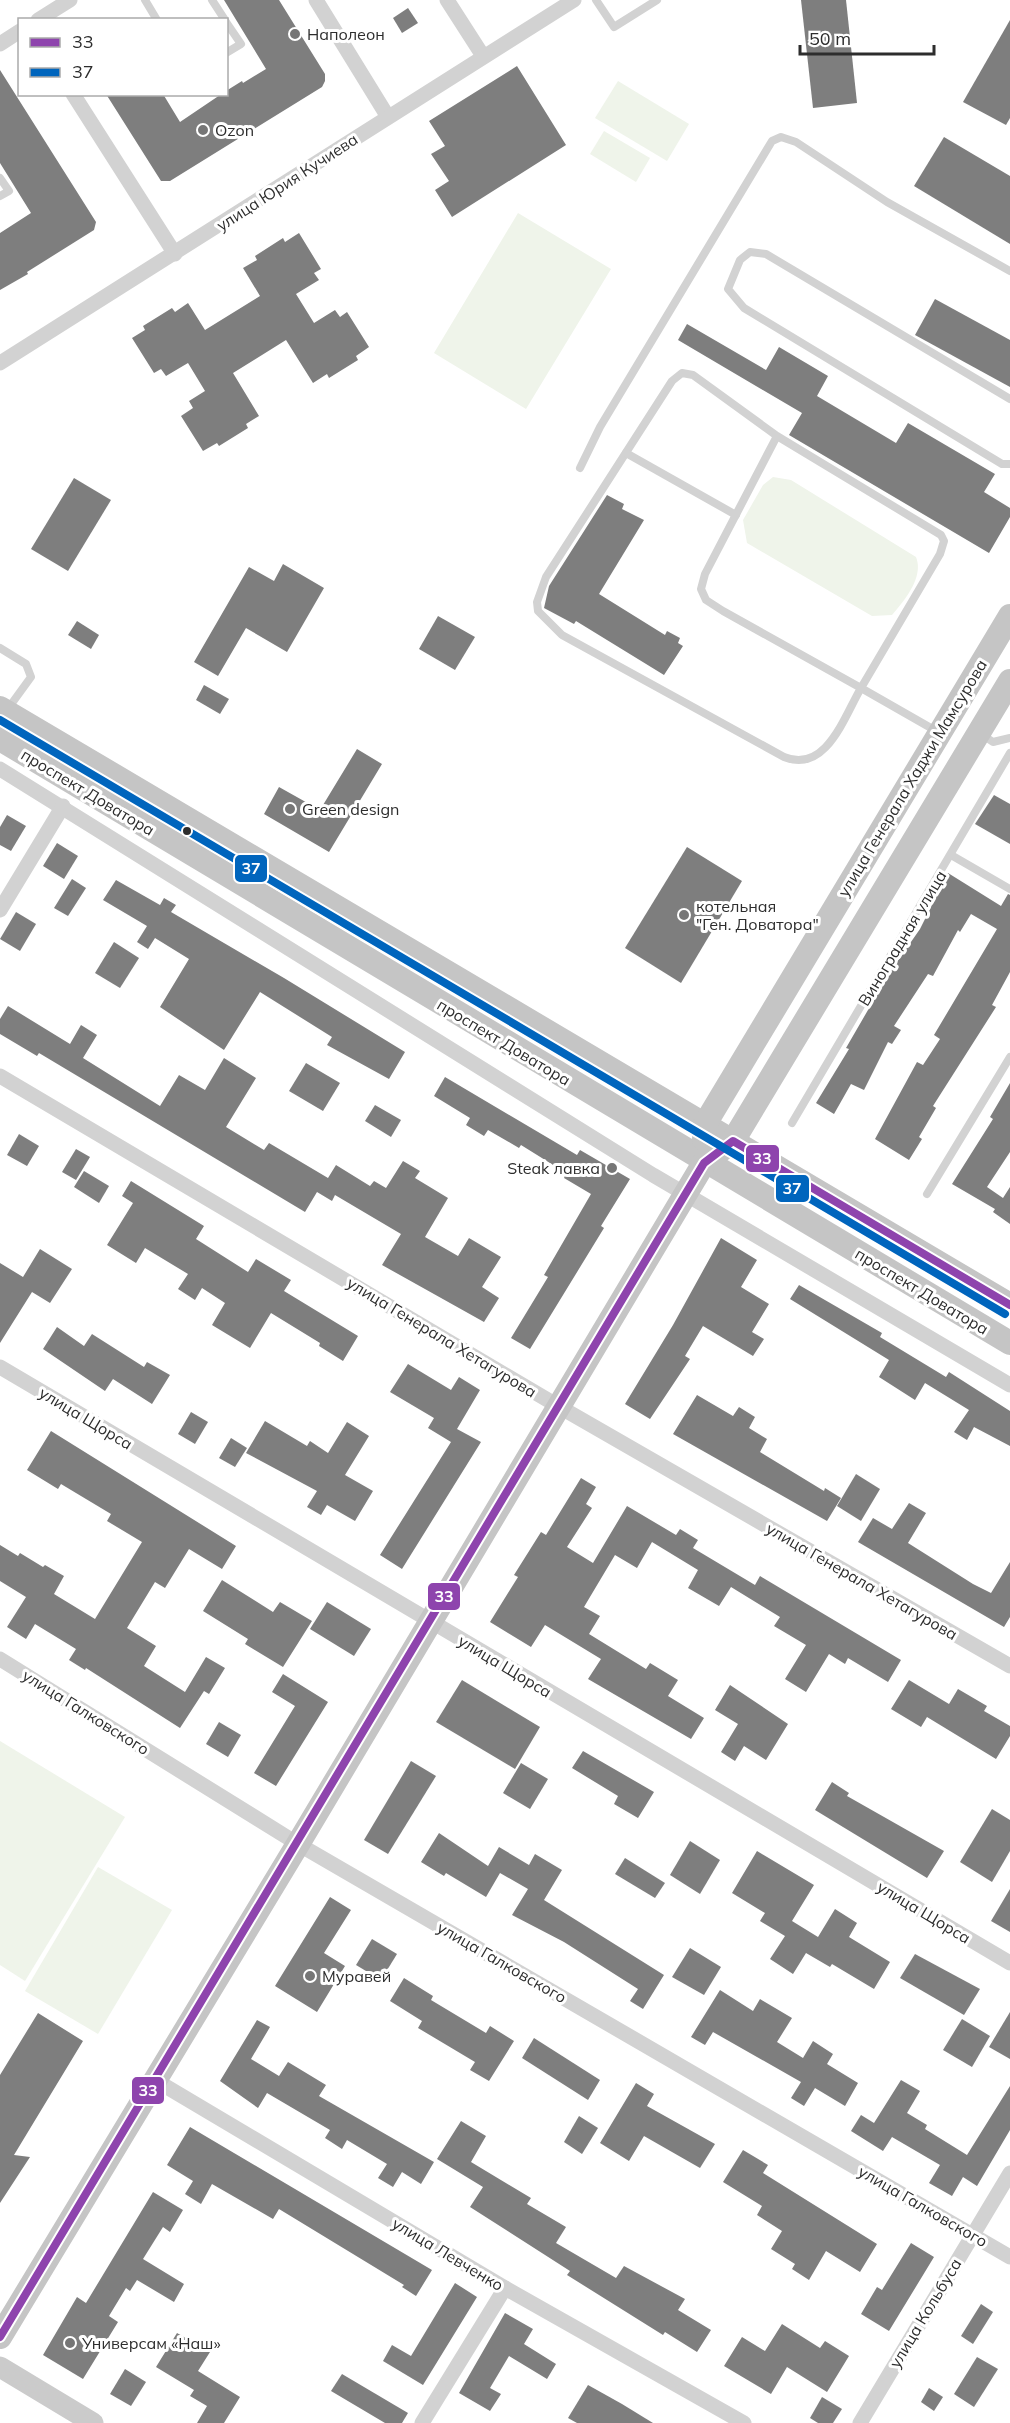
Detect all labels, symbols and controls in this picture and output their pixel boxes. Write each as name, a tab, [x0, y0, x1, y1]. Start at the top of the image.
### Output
legend	[18, 18, 228, 96]
scale bar	[800, 18, 934, 56]
place label: Наполеон	[307, 24, 385, 44]
marker: Наполеон	[288, 27, 302, 41]
text: 50 m	[809, 27, 851, 50]
text: 33	[72, 30, 94, 53]
text: 37	[72, 60, 94, 83]
place label: Ozon	[215, 120, 254, 140]
marker: Ozon	[196, 123, 210, 137]
street label: улица Юрия Кучиева	[213, 129, 361, 235]
street label: улица Генерала Хаджи Мамсурова	[833, 656, 991, 900]
street label: проспект Доватора	[18, 744, 158, 840]
place label: Green design	[302, 799, 399, 819]
marker: Green design	[283, 802, 297, 816]
unlabelled marker	[181, 825, 193, 837]
line badge: 37	[234, 854, 268, 883]
text: 37	[241, 858, 261, 878]
street label: Виноградная улица	[854, 867, 950, 1009]
place label: котельная "Ген. Доватора"	[696, 896, 819, 934]
marker: котельная "Ген. Доватора"	[677, 908, 691, 922]
street label: проспект Доватора	[434, 994, 574, 1090]
line badge: 33	[745, 1144, 780, 1173]
text: 33	[752, 1148, 772, 1168]
place label: Steak лавка	[507, 1158, 600, 1178]
marker: Steak лавка	[605, 1161, 619, 1175]
line badge: 37	[775, 1174, 810, 1203]
text: 37	[782, 1178, 802, 1198]
street label: проспект Доватора	[852, 1243, 992, 1339]
street label: улица Генерала Хетагурова	[344, 1272, 540, 1402]
street label: улица Щорса	[36, 1382, 136, 1454]
street label: улица Генерала Хетагурова	[763, 1518, 961, 1644]
line badge: 33	[427, 1582, 461, 1611]
text: 33	[434, 1586, 454, 1606]
street label: улица Щорса	[455, 1630, 555, 1702]
street label: улица Галковского	[19, 1665, 153, 1759]
street label: улица Щорса	[874, 1876, 974, 1948]
street label: улица Галковского	[434, 1917, 570, 2007]
place label: Муравей	[322, 1966, 391, 1986]
marker: Муравей	[303, 1969, 317, 1983]
line badge: 33	[131, 2076, 165, 2105]
text: 33	[138, 2080, 158, 2100]
street label: улица Галковского	[855, 2161, 991, 2251]
street label: улица Левченко	[389, 2213, 507, 2295]
street label: улица Кольбуса	[884, 2255, 966, 2371]
place label: Универсам «Наш»	[81, 2333, 221, 2353]
marker: Универсам «Наш»	[63, 2336, 77, 2350]

